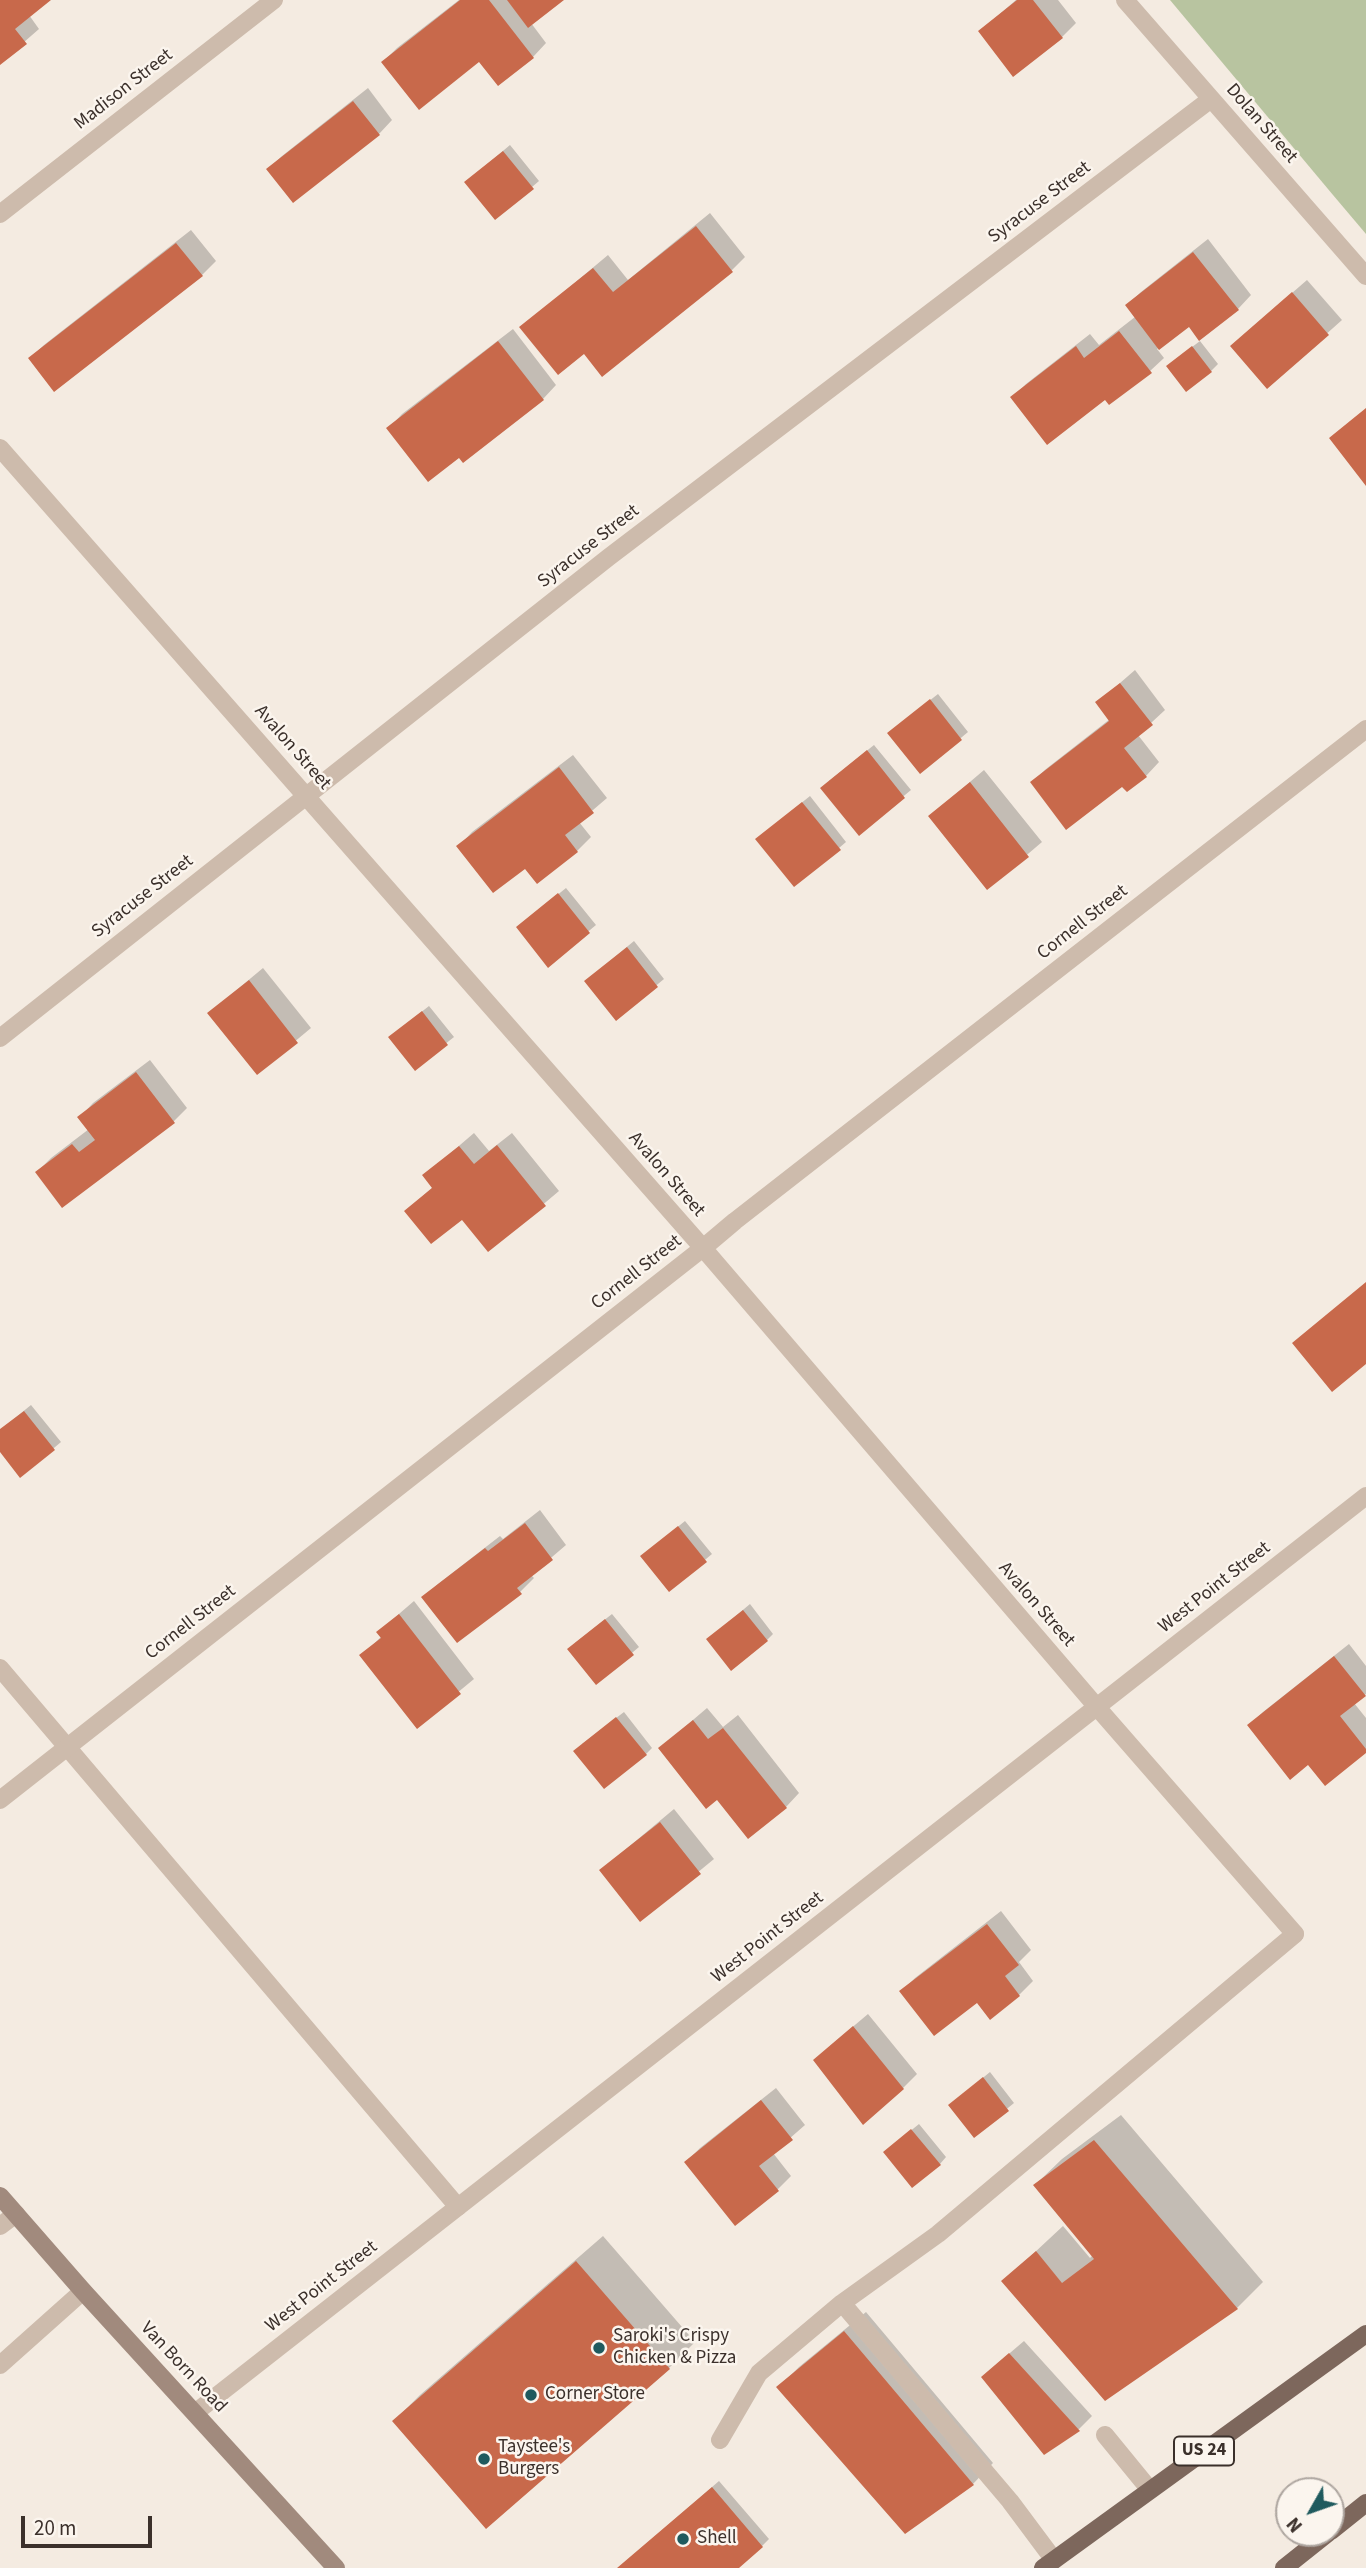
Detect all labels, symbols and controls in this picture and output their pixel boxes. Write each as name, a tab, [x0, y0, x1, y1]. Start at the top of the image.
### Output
street label: Madison Street	[70, 44, 178, 136]
street label: Dolan Street	[1220, 79, 1302, 169]
street label: Syracuse Street	[984, 157, 1096, 249]
street label: Syracuse Street	[534, 500, 644, 594]
street label: Avalon Street	[249, 701, 335, 795]
street label: Syracuse Street	[88, 850, 198, 944]
street label: Cornell Street	[1033, 881, 1133, 965]
street label: Avalon Street	[623, 1128, 709, 1222]
street label: Cornell Street	[587, 1231, 687, 1315]
street label: West Point Street	[1155, 1537, 1275, 1639]
street label: Avalon Street	[993, 1558, 1079, 1652]
street label: Cornell Street	[141, 1581, 241, 1665]
street label: West Point Street	[708, 1887, 828, 1989]
street label: West Point Street	[262, 2236, 382, 2338]
street label: Van Born Road	[135, 2318, 231, 2418]
place label: Saroki's Crispy Chicken & Pizza	[613, 2326, 736, 2370]
marker: Saroki's Crispy Chicken & Pizza	[591, 2340, 607, 2356]
place label: Corner Store	[545, 2384, 645, 2406]
marker: Corner Store	[523, 2387, 539, 2403]
place label: Taystee's Burgers	[498, 2437, 570, 2481]
road number: US 24	[1174, 2437, 1234, 2466]
marker: Taystee's Burgers	[476, 2451, 492, 2467]
north arrow	[1275, 2477, 1345, 2547]
scale bar	[24, 2502, 156, 2546]
text: N	[1281, 2511, 1309, 2538]
text: 20 m	[34, 2513, 76, 2543]
place label: Shell	[697, 2528, 737, 2550]
marker: Shell	[675, 2531, 691, 2547]

